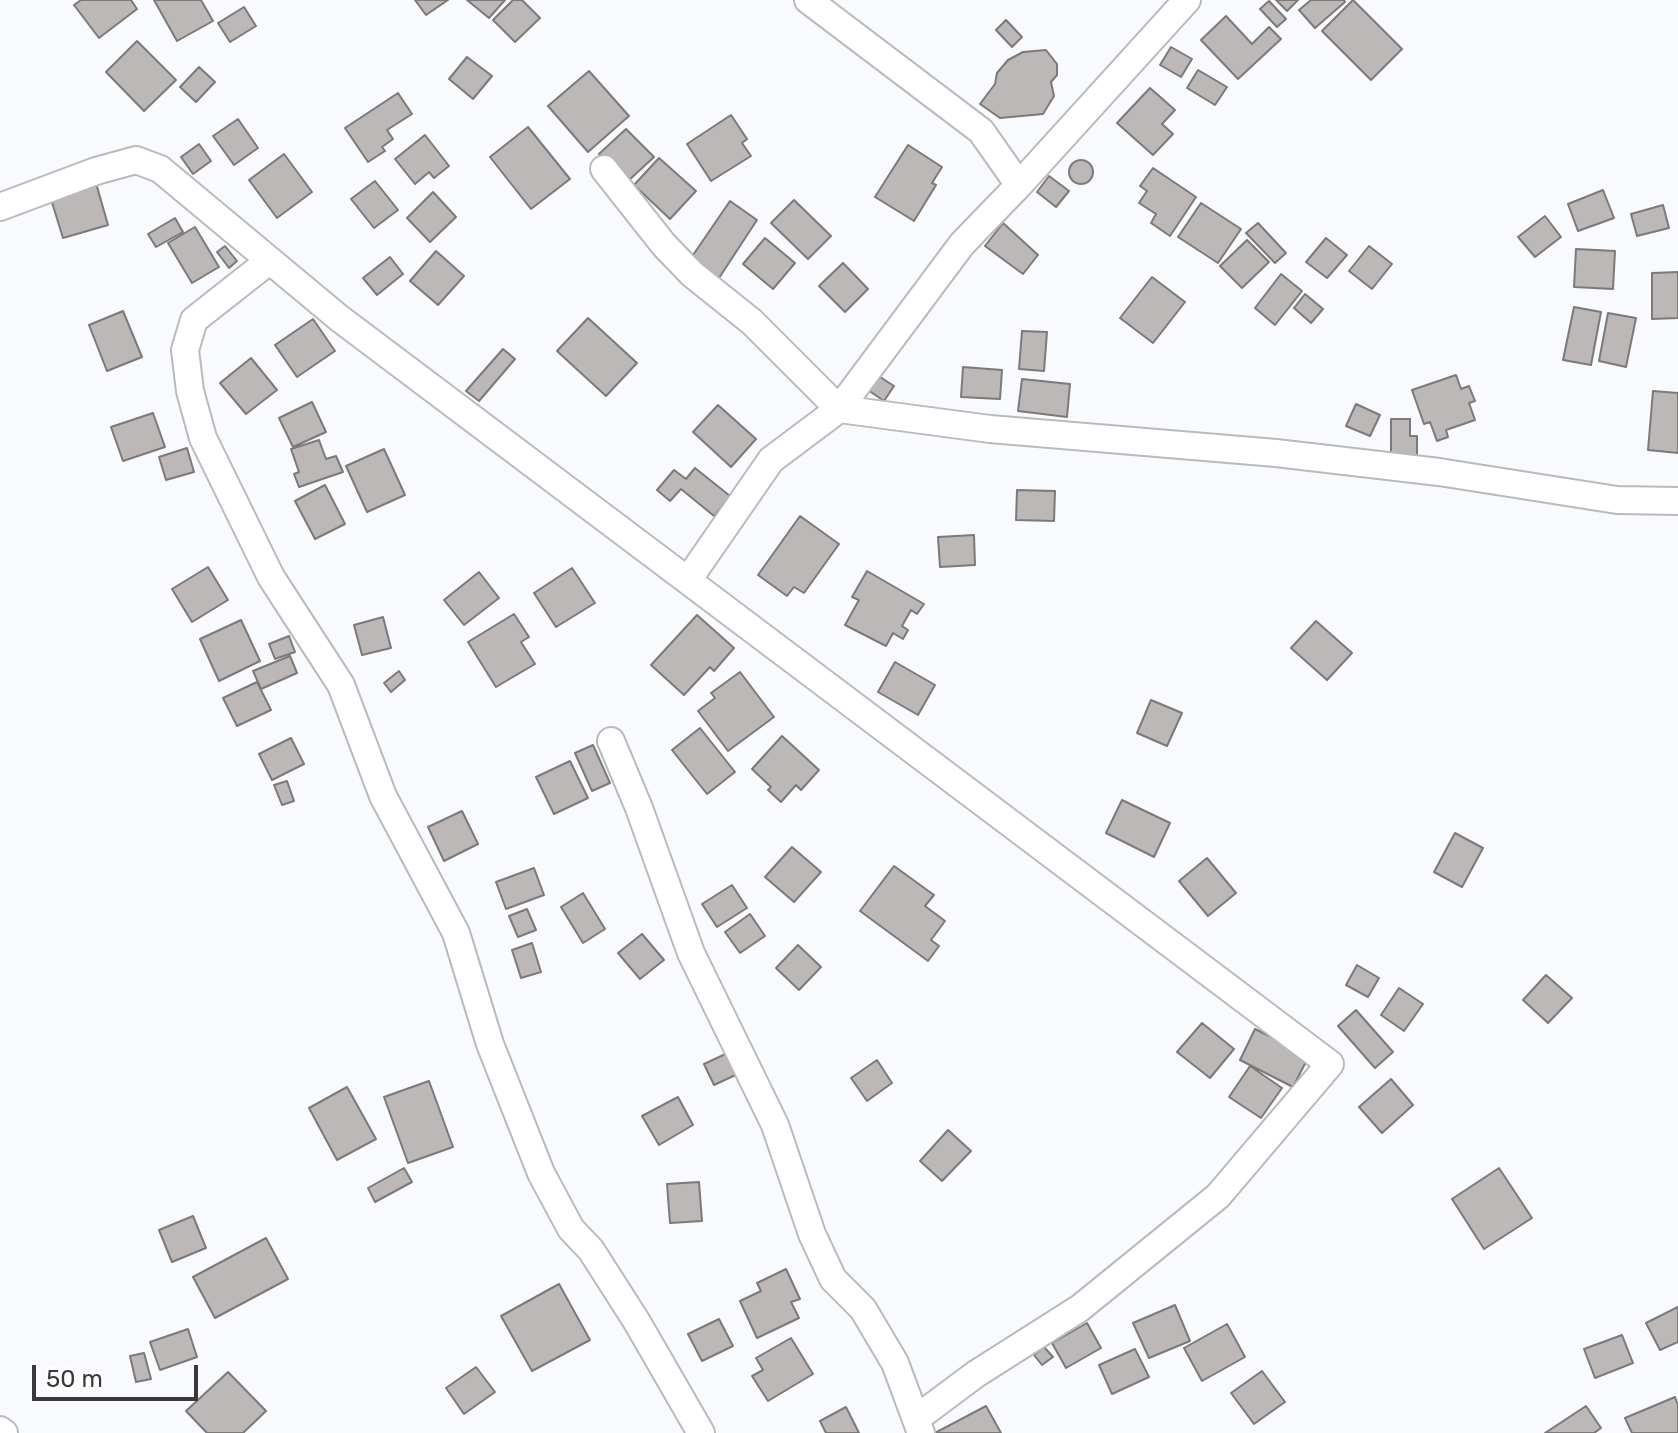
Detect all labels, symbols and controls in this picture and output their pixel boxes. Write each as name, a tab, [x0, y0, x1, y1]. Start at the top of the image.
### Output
scale bar	[36, 1349, 202, 1399]
text: 50 m	[46, 1365, 103, 1393]

